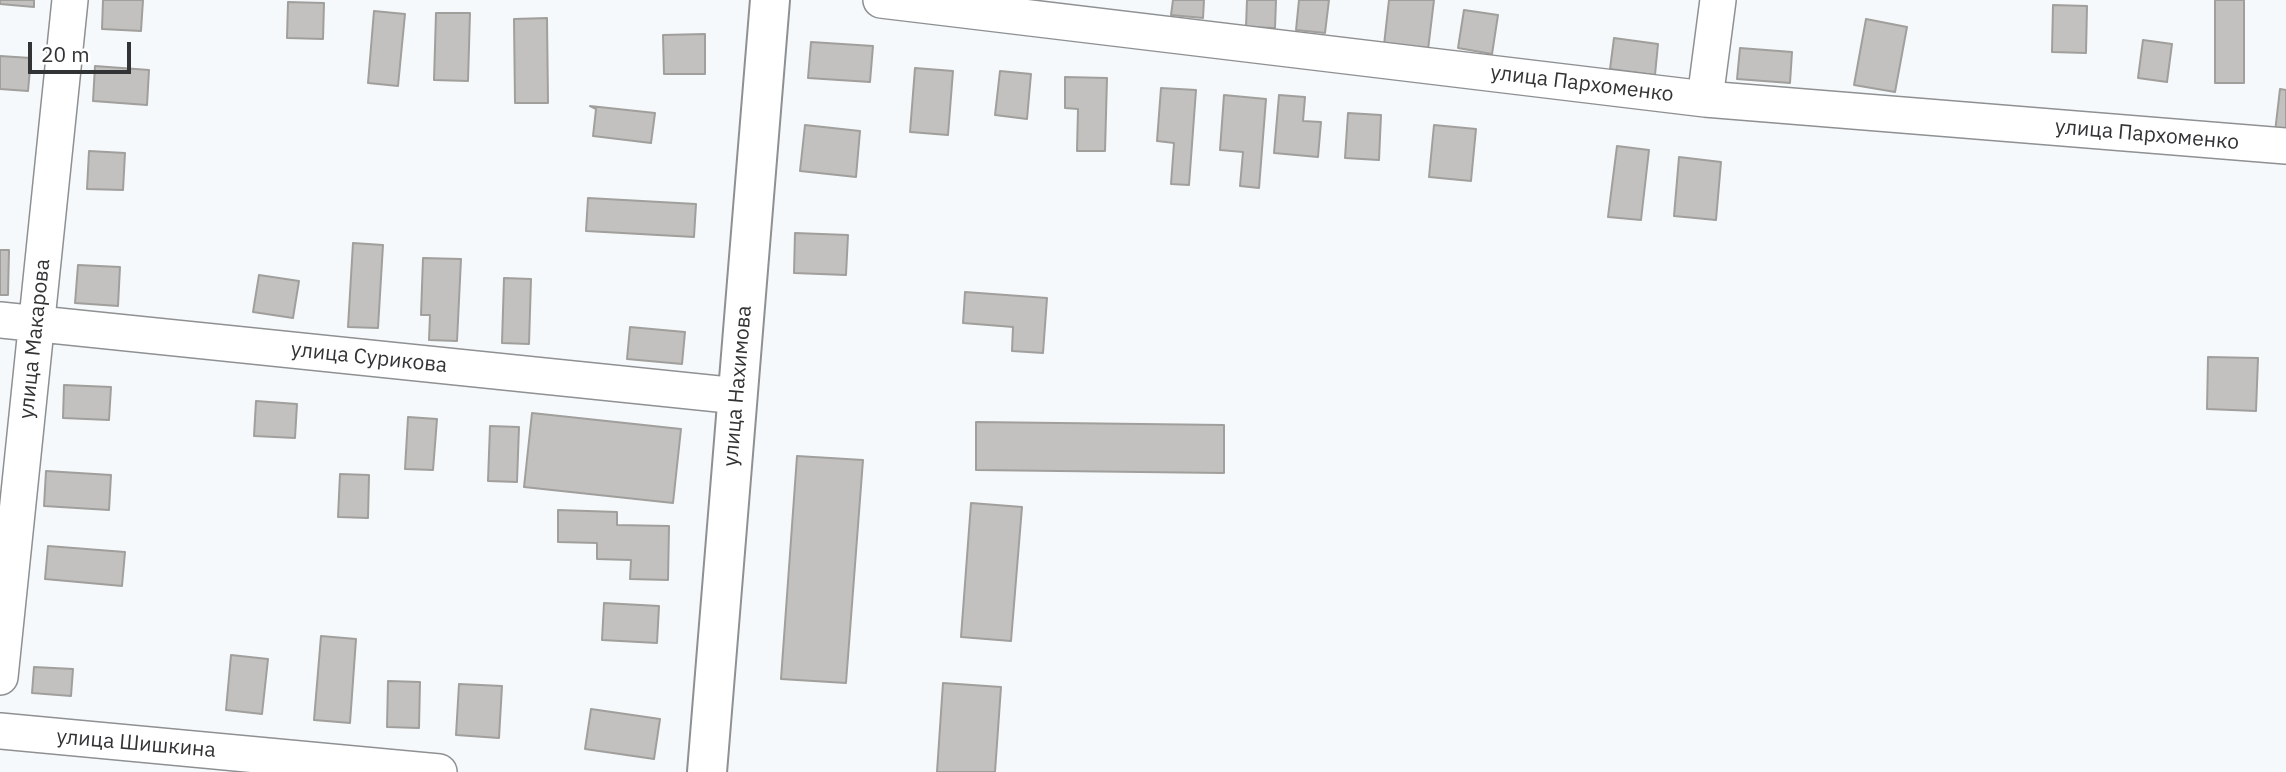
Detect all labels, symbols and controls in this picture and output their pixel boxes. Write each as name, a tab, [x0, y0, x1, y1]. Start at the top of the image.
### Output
scale bar	[32, 28, 135, 72]
text: 20 m	[41, 40, 90, 68]
street label: улица Пархоменко	[1489, 60, 1675, 108]
street label: улица Пархоменко	[2054, 114, 2240, 156]
street label: улица Макарова	[14, 258, 56, 420]
street label: улица Нахимова	[718, 304, 758, 468]
street label: улица Сурикова	[290, 337, 448, 379]
street label: улица Шишкина	[55, 724, 217, 764]

